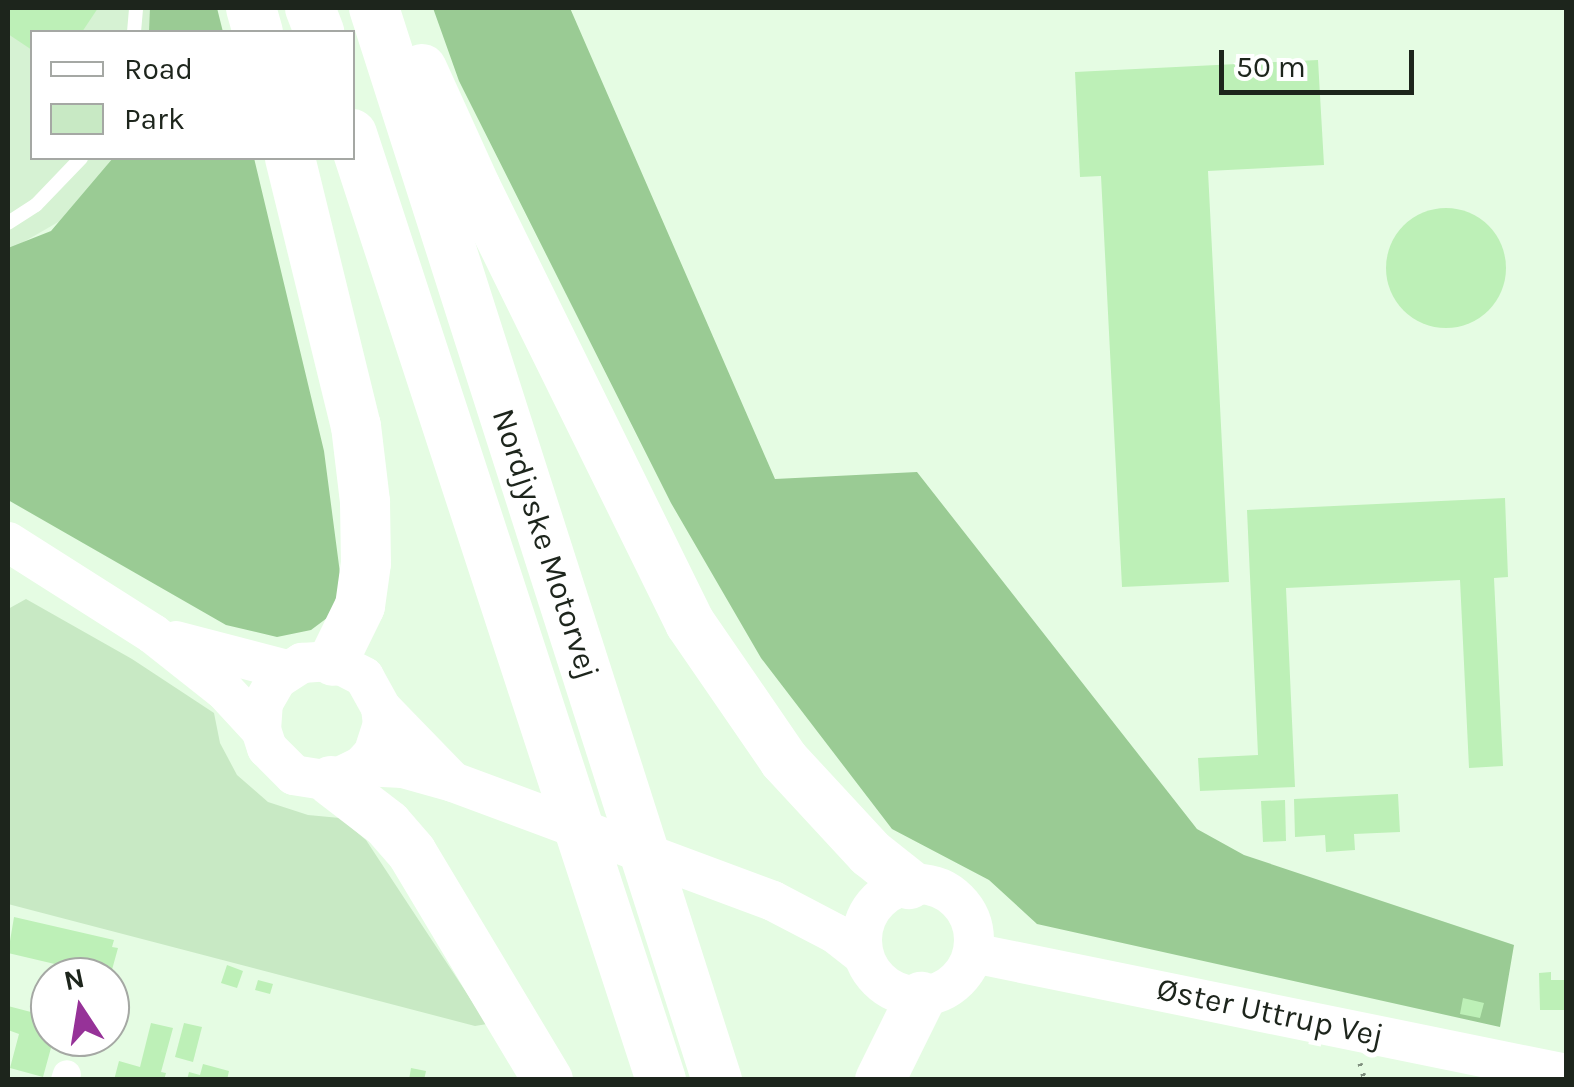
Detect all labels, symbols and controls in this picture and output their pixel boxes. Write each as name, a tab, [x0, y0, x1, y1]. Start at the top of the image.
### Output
legend	[30, 30, 355, 160]
scale bar	[1224, 30, 1419, 92]
text: 50 m	[1236, 49, 1306, 85]
text: Road	[124, 51, 193, 87]
text: Park	[124, 101, 185, 137]
street label: Nordjyske Motorvej	[483, 404, 607, 684]
north arrow	[30, 957, 130, 1057]
text: N	[61, 961, 87, 997]
street label: Øster Uttrup Vej	[1153, 970, 1387, 1056]

